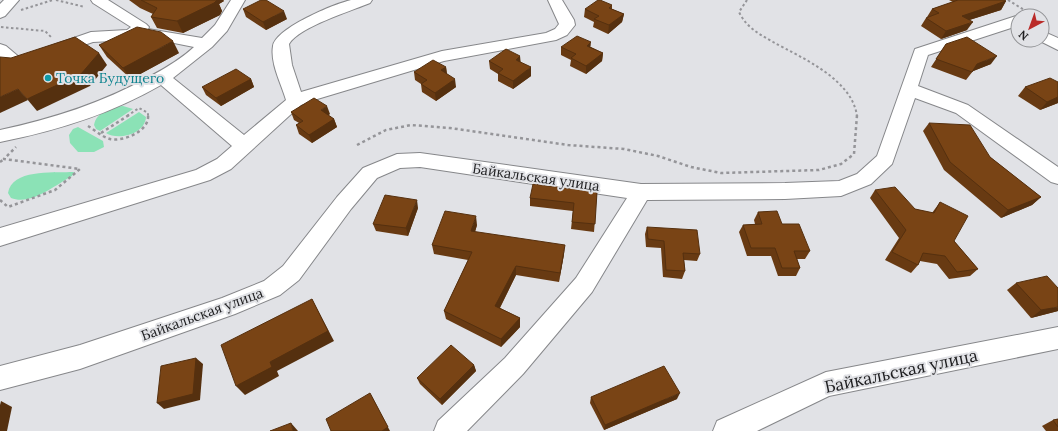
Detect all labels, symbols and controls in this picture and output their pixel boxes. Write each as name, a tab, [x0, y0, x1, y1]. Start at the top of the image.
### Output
north arrow	[1010, 8, 1050, 48]
text: N	[1015, 27, 1031, 44]
place label: Точка Будущего	[56, 69, 164, 87]
marker: Точка Будущего	[43, 73, 53, 83]
street label: Байкальская улица	[471, 159, 601, 195]
street label: Байкальская улица	[139, 284, 265, 344]
street label: Байкальская улица	[822, 344, 980, 398]

